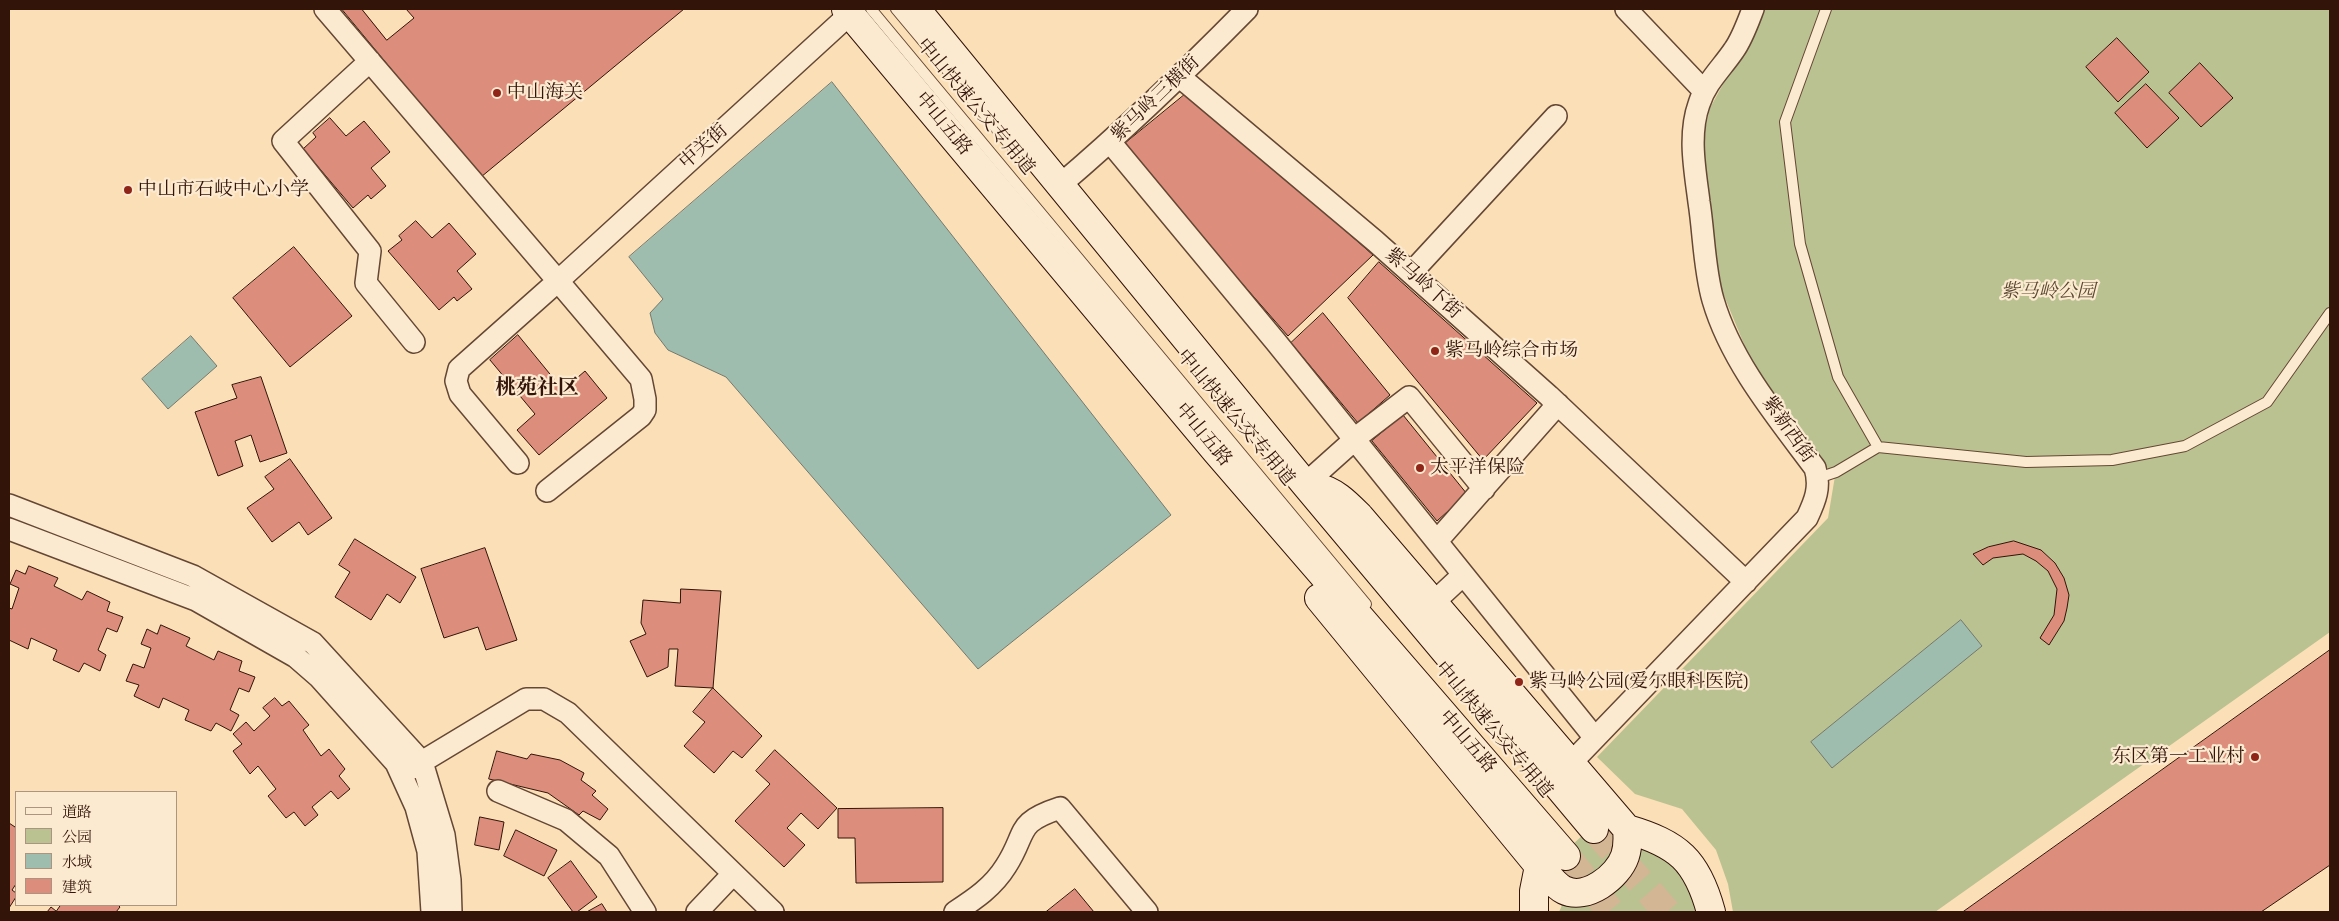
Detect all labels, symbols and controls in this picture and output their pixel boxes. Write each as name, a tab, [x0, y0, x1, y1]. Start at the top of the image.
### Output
street label: 中山快速公交专用道	[911, 34, 1039, 180]
street label: 紫马岭三横街	[1107, 51, 1205, 147]
place label: 中山海关	[507, 82, 583, 104]
marker: 中山海关	[491, 87, 503, 99]
street label: 中山五路	[910, 88, 976, 160]
street label: 中关街	[675, 119, 733, 175]
place label: 中山市石岐中心小学	[138, 179, 309, 201]
marker: 中山市石岐中心小学	[122, 184, 134, 196]
street label: 紫马岭下街	[1380, 244, 1466, 324]
park label: 紫马岭公园	[2001, 281, 2095, 303]
place label: 紫马岭综合市场	[1445, 340, 1578, 362]
street label: 中山快速公交专用道	[1171, 345, 1299, 491]
marker: 紫马岭综合市场	[1429, 345, 1441, 357]
district label: 桃苑社区	[495, 376, 579, 402]
street label: 紫新西街	[1757, 392, 1819, 468]
street label: 中山五路	[1170, 399, 1236, 471]
place label: 太平洋保险	[1430, 457, 1525, 479]
marker: 太平洋保险	[1414, 462, 1426, 474]
street label: 中山快速公交专用道	[1429, 657, 1557, 803]
place label: 紫马岭公园(爱尔眼科医院)	[1529, 671, 1748, 693]
marker: 紫马岭公园(爱尔眼科医院)	[1513, 676, 1525, 688]
street label: 中山五路	[1433, 706, 1501, 778]
place label: 东区第一工业村	[2112, 746, 2245, 768]
marker: 东区第一工业村	[2249, 751, 2261, 763]
legend	[15, 791, 178, 906]
text: 道路	[62, 802, 92, 822]
text: 公园	[62, 827, 92, 847]
text: 水域	[62, 852, 92, 872]
text: 建筑	[62, 877, 92, 897]

